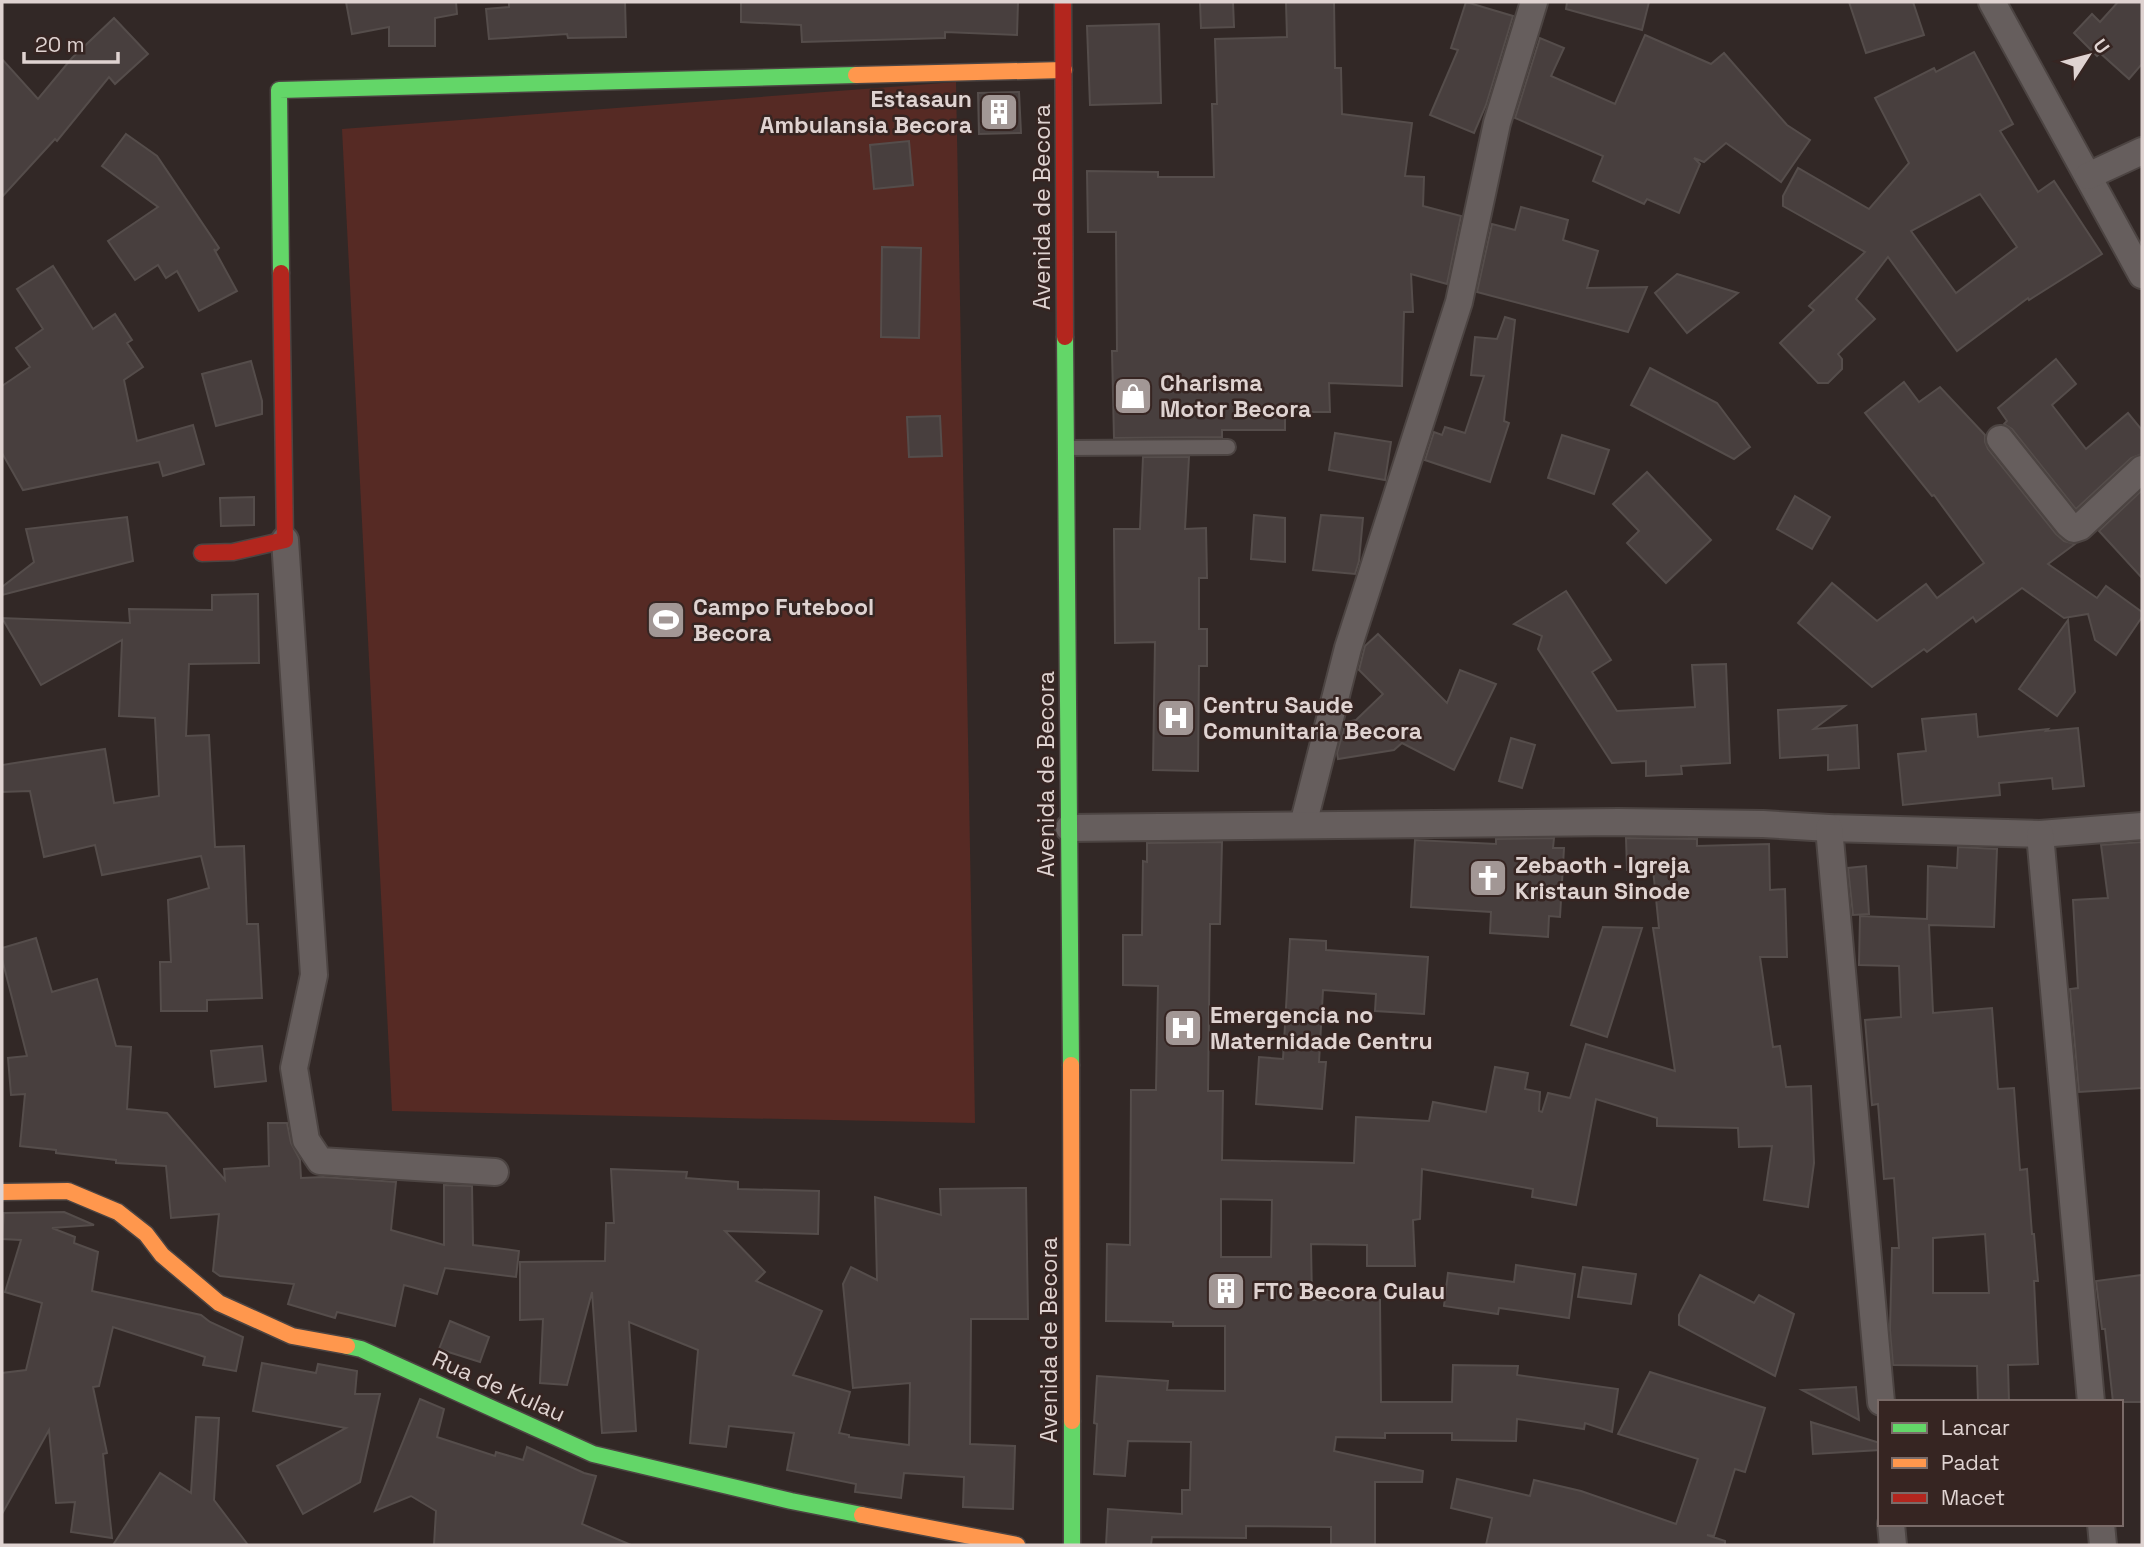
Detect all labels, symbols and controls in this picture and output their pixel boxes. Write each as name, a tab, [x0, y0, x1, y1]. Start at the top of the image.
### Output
scale bar	[24, 21, 119, 65]
north arrow	[2053, 21, 2123, 91]
text: 20 m	[35, 31, 85, 58]
text: U	[2087, 34, 2115, 59]
place label: Estasaun Ambulansia Becora	[760, 84, 972, 140]
building icon: Estasaun Ambulansia Becora	[978, 91, 1020, 133]
street label: Avenida de Becora	[1027, 104, 1057, 310]
place label: Charisma Motor Becora	[1160, 368, 1311, 424]
shop icon: Charisma Motor Becora	[1112, 375, 1154, 417]
place label: Campo Futebool Becora	[693, 592, 874, 648]
sports icon: Campo Futebool Becora	[645, 599, 687, 641]
street label: Avenida de Becora	[1031, 671, 1061, 877]
place label: Centru Saude Comunitaria Becora	[1203, 690, 1422, 746]
hospital icon: Centru Saude Comunitaria Becora	[1155, 697, 1197, 739]
place label: Zebaoth - Igreja Kristaun Sinode	[1515, 850, 1690, 906]
church icon: Zebaoth - Igreja Kristaun Sinode	[1467, 857, 1509, 899]
place label: Emergencia no Maternidade Centru	[1210, 1000, 1433, 1056]
hospital icon: Emergencia no Maternidade Centru	[1162, 1007, 1204, 1049]
street label: Avenida de Becora	[1034, 1237, 1064, 1443]
building icon: FTC Becora Culau	[1205, 1270, 1247, 1312]
place label: FTC Becora Culau	[1253, 1276, 1445, 1306]
street label: Rua de Kulau	[428, 1343, 570, 1429]
legend	[1878, 1400, 2123, 1526]
text: Lancar	[1941, 1414, 2010, 1441]
text: Padat	[1941, 1449, 2000, 1476]
text: Macet	[1941, 1484, 2005, 1511]

